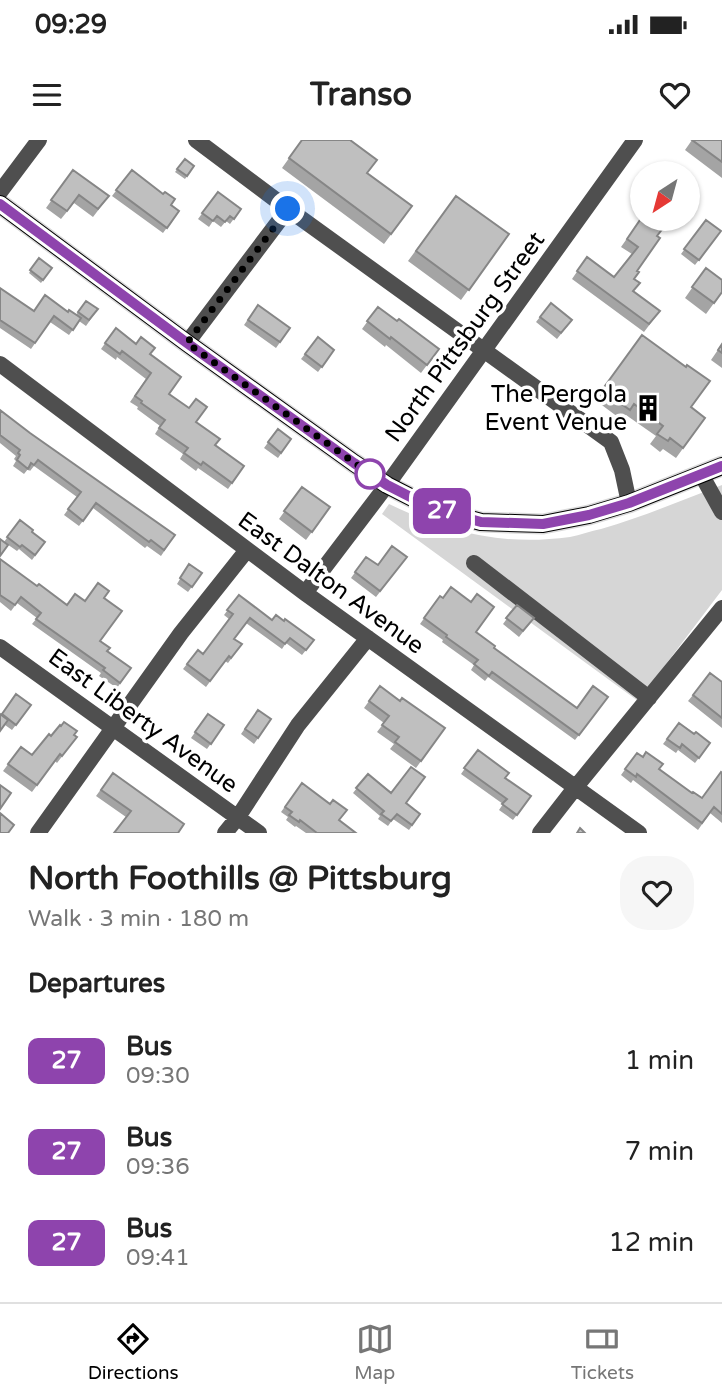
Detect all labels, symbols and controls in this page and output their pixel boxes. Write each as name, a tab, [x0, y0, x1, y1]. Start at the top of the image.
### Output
text: 09:29	[35, 9, 107, 40]
icon: menu	[28, 76, 66, 114]
text: Transo	[310, 76, 412, 114]
icon: heart	[656, 76, 694, 114]
north arrow	[630, 161, 700, 231]
map controls	[630, 161, 700, 231]
your location	[270, 191, 305, 226]
street label: North Pittsburg Street	[379, 226, 551, 448]
place label: The Pergola Event Venue	[485, 380, 627, 437]
building icon: The Pergola Event Venue	[633, 393, 663, 423]
unlabelled marker	[355, 459, 385, 489]
line badge: 27	[410, 488, 474, 534]
text: 27	[427, 496, 457, 525]
street label: East Dalton Avenue	[232, 506, 430, 660]
street label: East Liberty Avenue	[43, 642, 243, 800]
button: heart	[620, 856, 694, 930]
text: North Foothills @ Pittsburg	[28, 859, 452, 898]
text: Walk · 3 min · 180 m	[28, 905, 249, 933]
text: Departures	[28, 968, 165, 999]
text: Bus	[126, 1031, 172, 1062]
text: 1 min	[625, 1045, 694, 1076]
text: 27	[51, 1046, 82, 1075]
text: 09:30	[126, 1062, 190, 1090]
text: Bus	[126, 1122, 172, 1153]
text: 7 min	[625, 1136, 694, 1167]
text: 27	[51, 1137, 82, 1166]
text: 09:36	[126, 1153, 190, 1181]
text: Bus	[126, 1213, 172, 1244]
text: 12 min	[608, 1227, 694, 1258]
text: 27	[51, 1228, 82, 1257]
text: 09:41	[126, 1244, 190, 1272]
tab: Directions	[88, 1320, 179, 1384]
tab: Map	[354, 1320, 395, 1384]
tab: Tickets	[571, 1320, 634, 1384]

